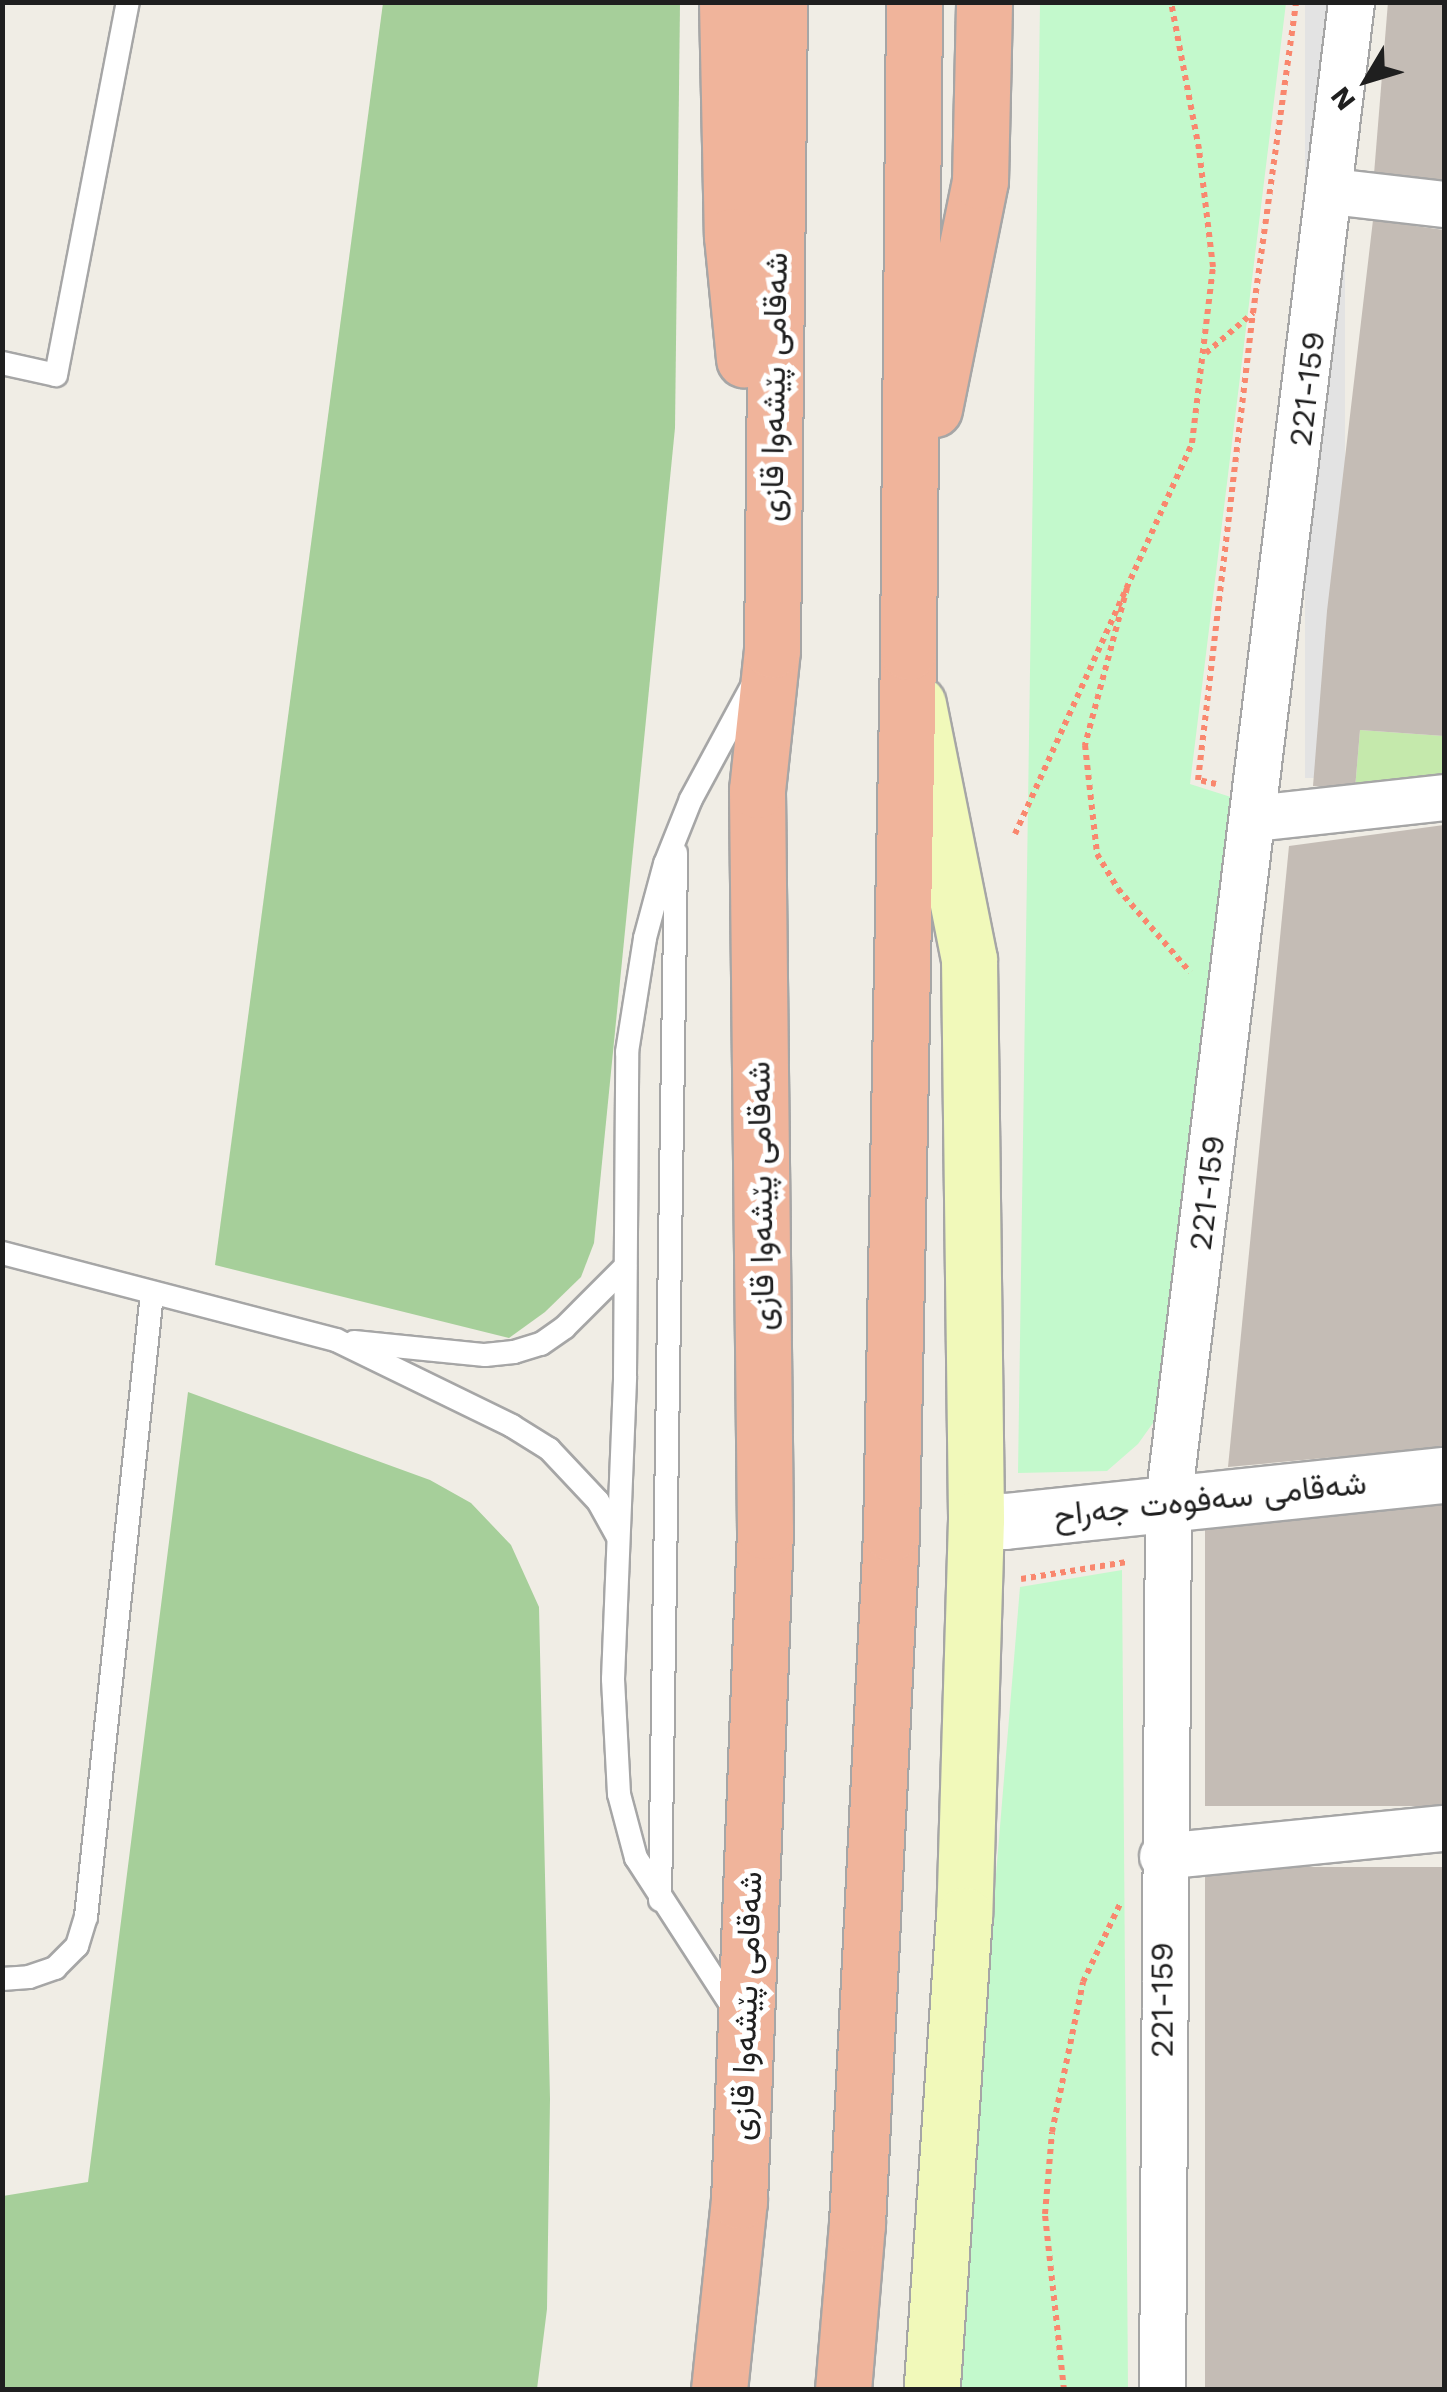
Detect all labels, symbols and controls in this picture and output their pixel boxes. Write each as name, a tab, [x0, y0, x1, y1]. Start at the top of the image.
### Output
north arrow	[1317, 30, 1417, 130]
text: N	[1324, 80, 1362, 117]
street label: شەقامی پێشەوا قازی	[752, 252, 796, 522]
street label: 221-159	[1281, 329, 1333, 449]
street label: شەقامی پێشەوا قازی	[739, 1061, 783, 1331]
street label: 221-159	[1181, 1133, 1233, 1253]
street label: شەقامی سەفوەت جەراح	[1052, 1463, 1368, 1535]
street label: شەقامی پێشەوا قازی	[722, 1871, 770, 2141]
street label: 221-159	[1143, 1942, 1181, 2058]

